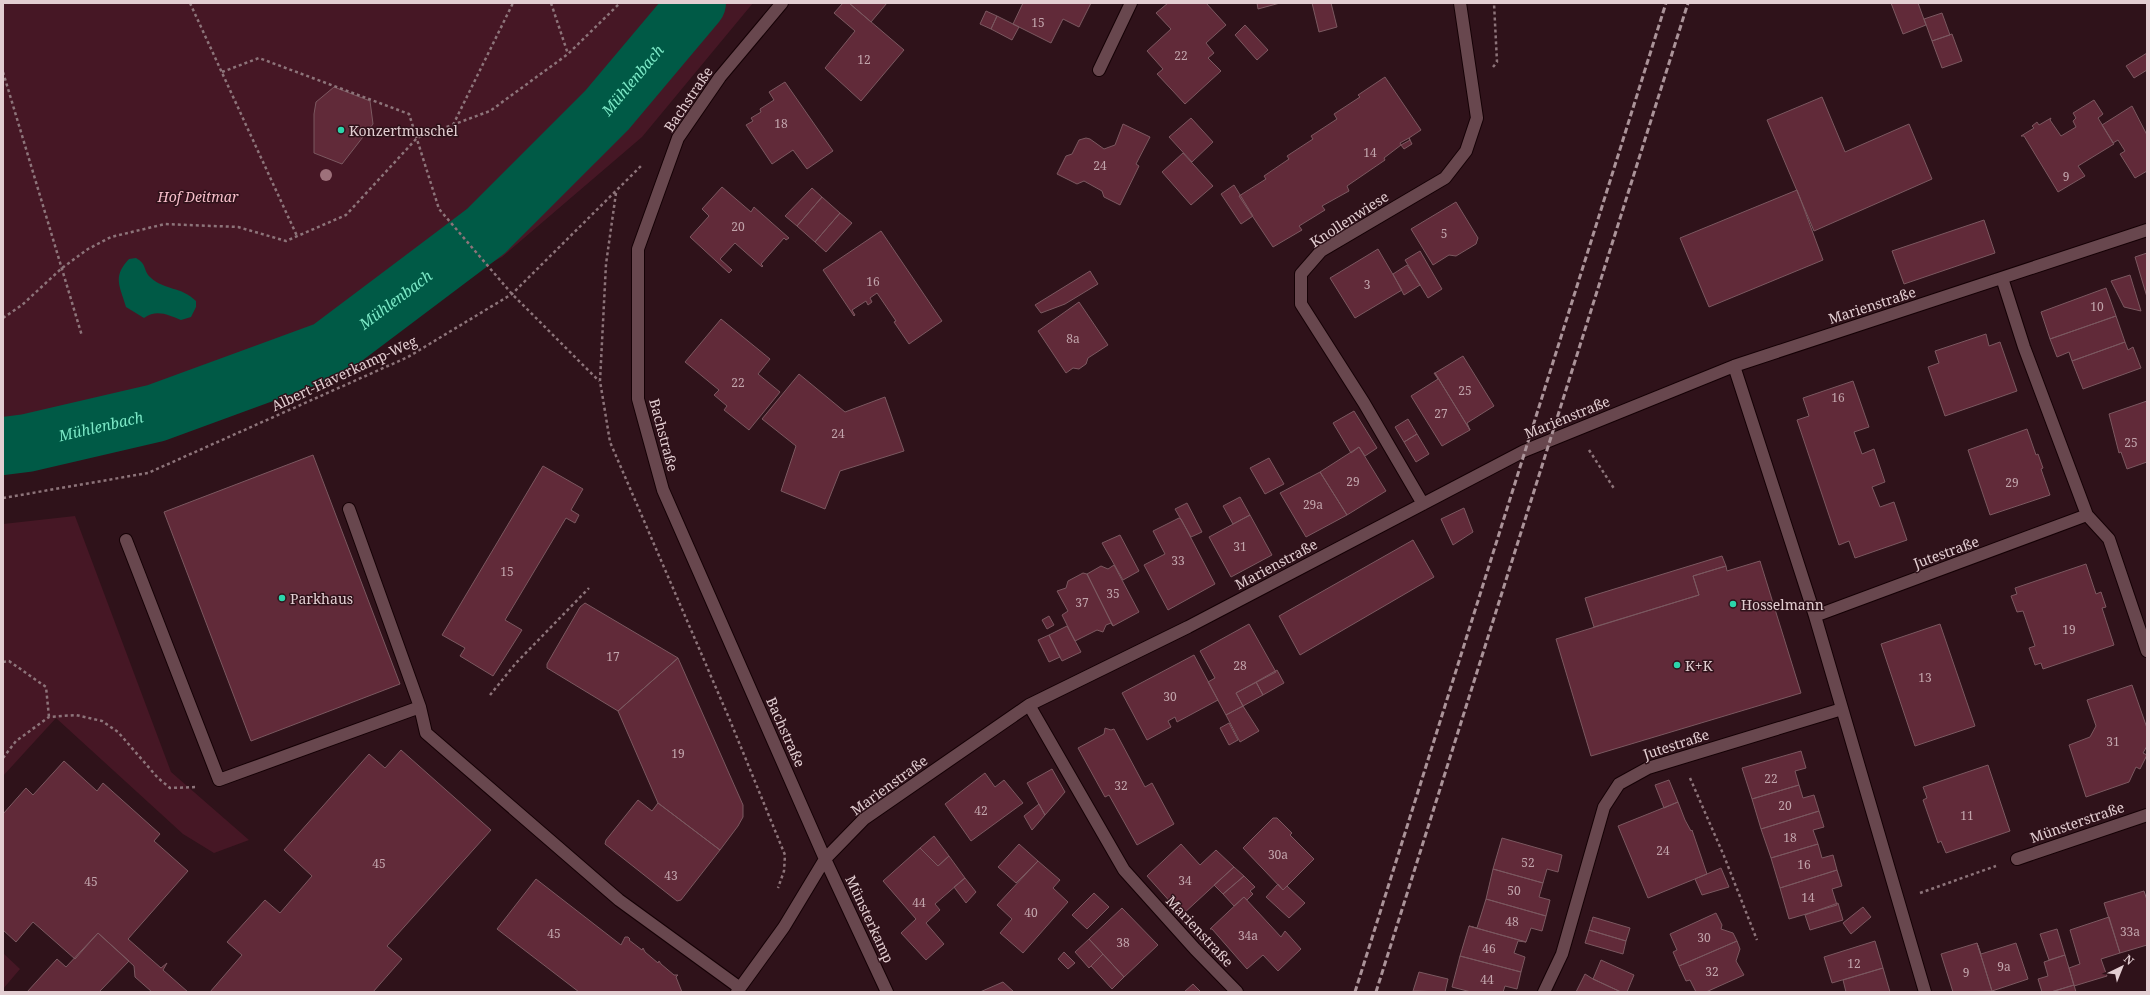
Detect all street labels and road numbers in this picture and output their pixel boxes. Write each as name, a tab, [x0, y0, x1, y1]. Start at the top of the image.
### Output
street label: Bachstraße	[659, 63, 717, 135]
street label: Knollenwiese	[1306, 187, 1392, 251]
street label: Marienstraße	[1826, 282, 1918, 328]
street label: Albert-Haverkamp-Weg	[268, 331, 420, 415]
street label: Marienstraße	[1521, 391, 1613, 443]
street label: Bachstraße	[645, 396, 683, 474]
street label: Jutestraße	[1910, 531, 1981, 573]
street label: Marienstraße	[1232, 534, 1320, 594]
street label: Bachstraße	[762, 694, 810, 770]
street label: Jutestraße	[1640, 724, 1711, 764]
street label: Marienstraße	[847, 751, 931, 819]
street label: Münsterstraße	[2027, 797, 2127, 847]
street label: Münsterkamp	[841, 872, 899, 966]
street label: Marienstraße	[1162, 891, 1238, 971]

